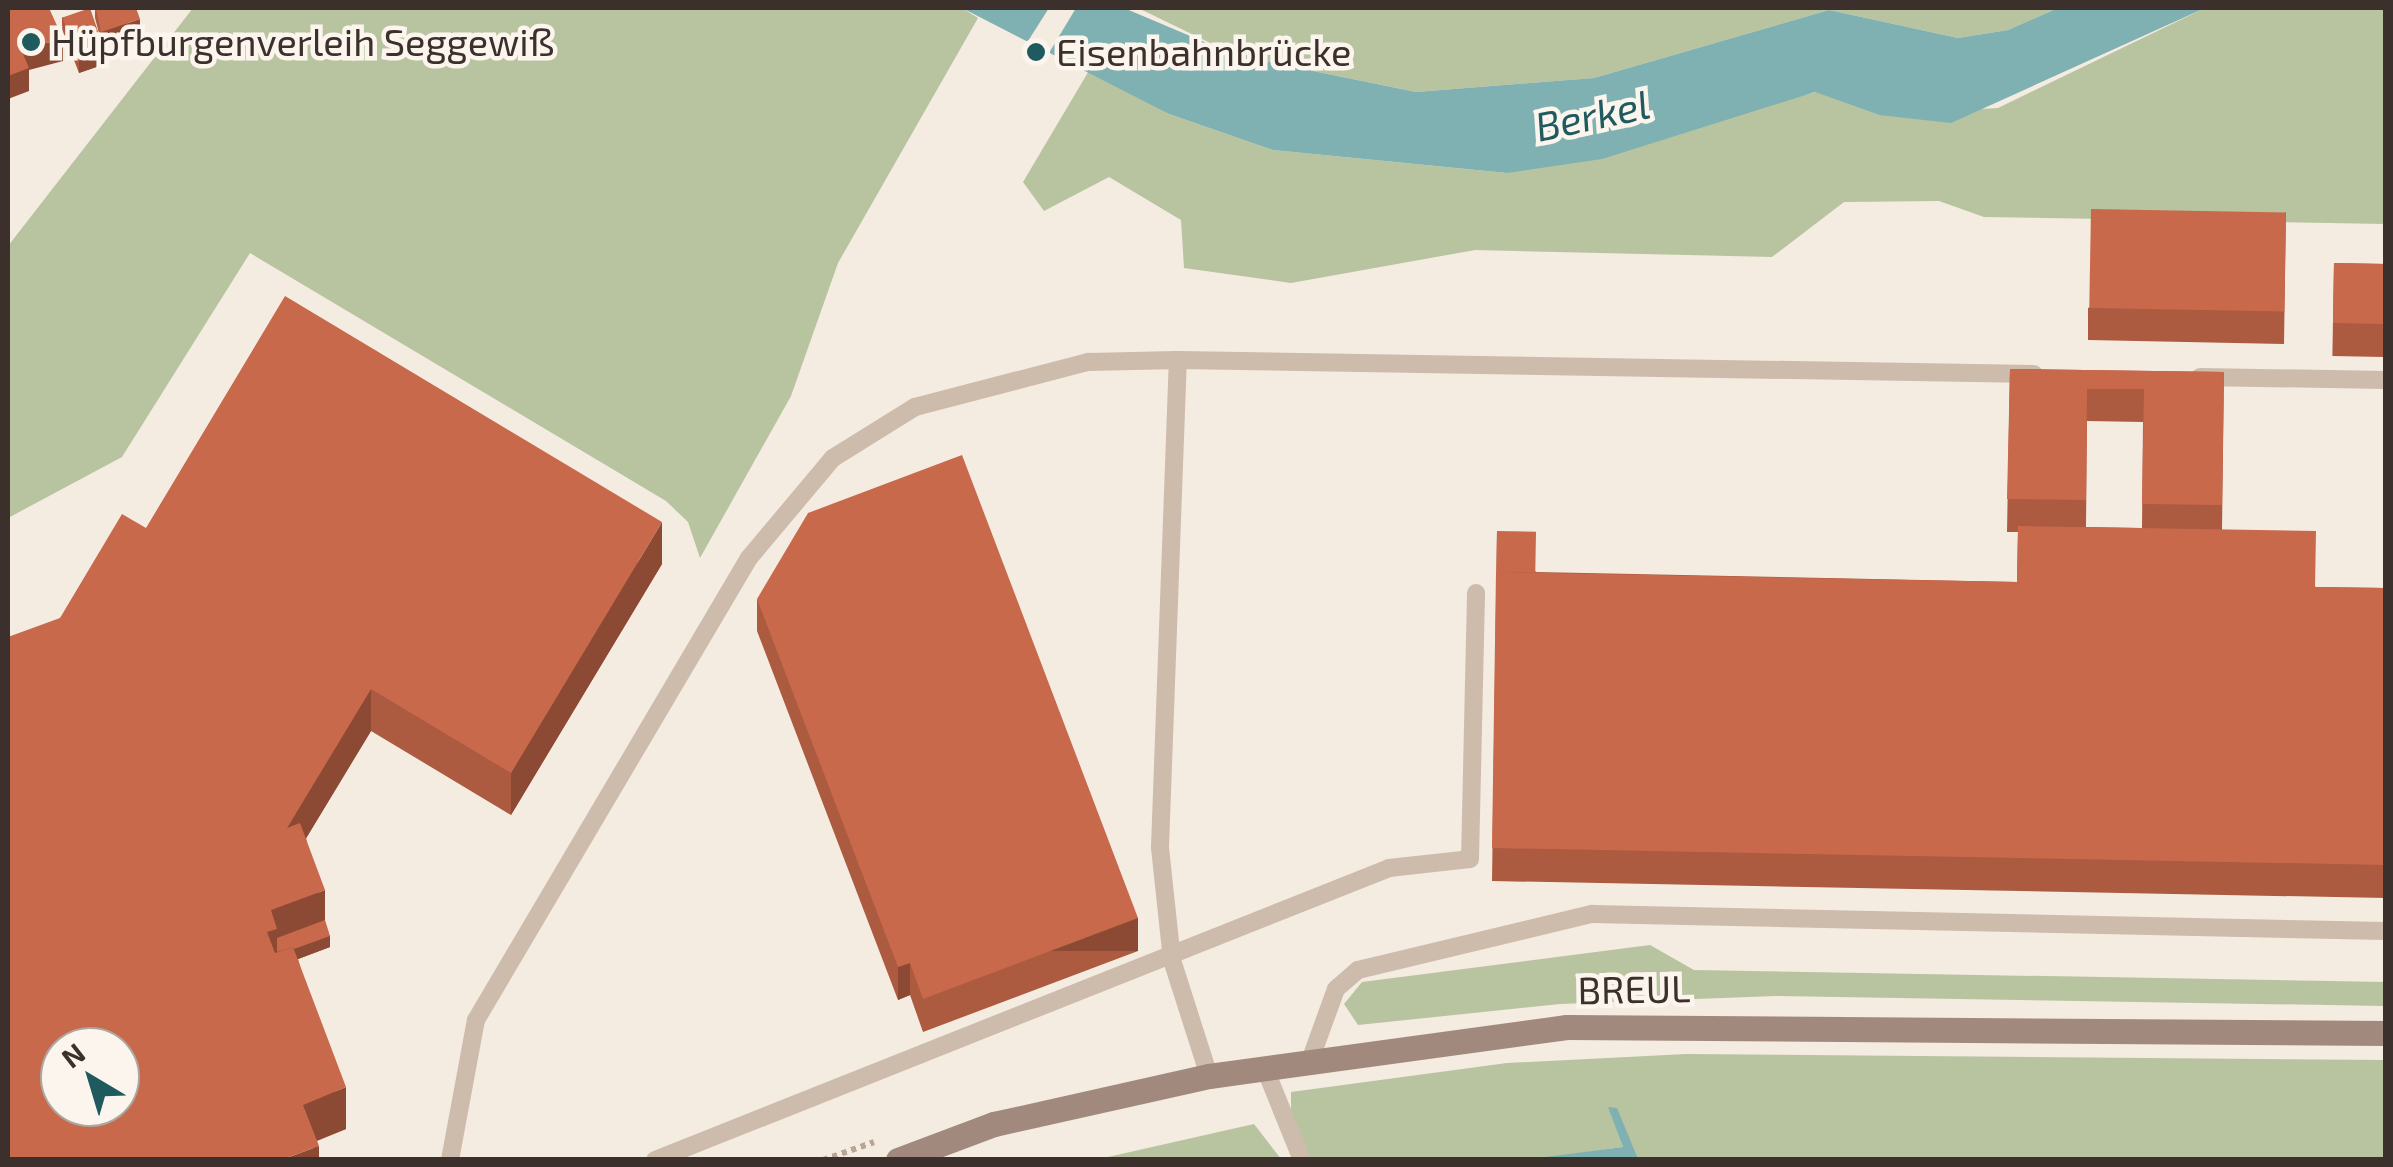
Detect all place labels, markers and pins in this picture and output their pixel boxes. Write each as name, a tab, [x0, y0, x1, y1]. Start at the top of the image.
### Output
place label: Hüpfburgenverleih Seggewiß	[51, 19, 554, 65]
place label: Eisenbahnbrücke	[1056, 29, 1351, 75]
marker: Hüpfburgenverleih Seggewiß	[20, 31, 42, 53]
marker: Eisenbahnbrücke	[1025, 41, 1047, 63]

